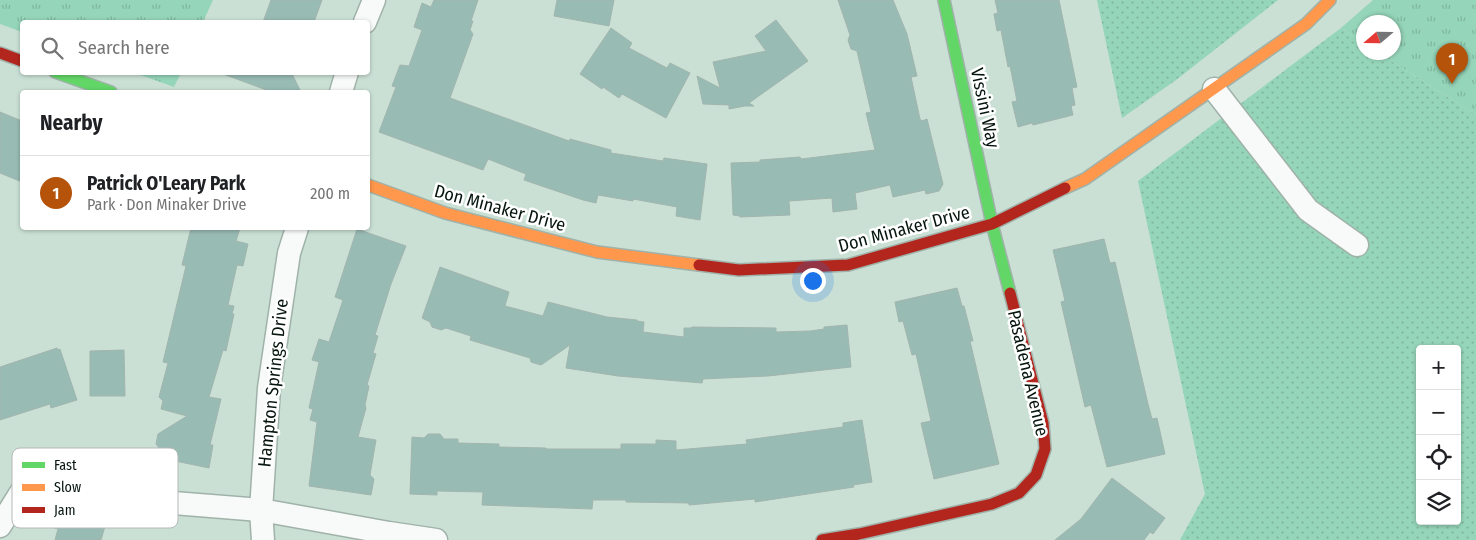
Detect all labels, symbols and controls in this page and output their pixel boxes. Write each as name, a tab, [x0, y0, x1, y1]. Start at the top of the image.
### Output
north arrow	[1356, 15, 1401, 60]
search box	[20, 20, 370, 75]
icon: search	[38, 34, 66, 62]
text: Search here	[78, 36, 170, 59]
pin: 1	[1436, 43, 1468, 84]
street label: Vissini Way	[966, 66, 1004, 150]
text: Nearby	[40, 110, 102, 136]
text: Patrick O'Leary Park	[87, 172, 245, 195]
street label: Don Minaker Drive	[432, 180, 568, 236]
text: 1	[53, 184, 59, 203]
text: 200 m	[310, 184, 350, 203]
text: Park · Don Minaker Drive	[87, 195, 246, 214]
street label: Don Minaker Drive	[836, 201, 972, 257]
your location	[800, 268, 826, 294]
street label: Hampton Springs Drive	[253, 298, 293, 468]
street label: Pasadena Avenue	[1003, 308, 1053, 438]
map controls	[1416, 345, 1461, 525]
button: +	[1416, 345, 1461, 390]
button: −	[1416, 390, 1461, 435]
button: locate	[1416, 435, 1461, 480]
legend	[12, 448, 178, 528]
text: Fast	[54, 457, 77, 474]
text: Slow	[54, 479, 81, 496]
button: layers	[1416, 480, 1461, 525]
text: Jam	[54, 502, 75, 519]

